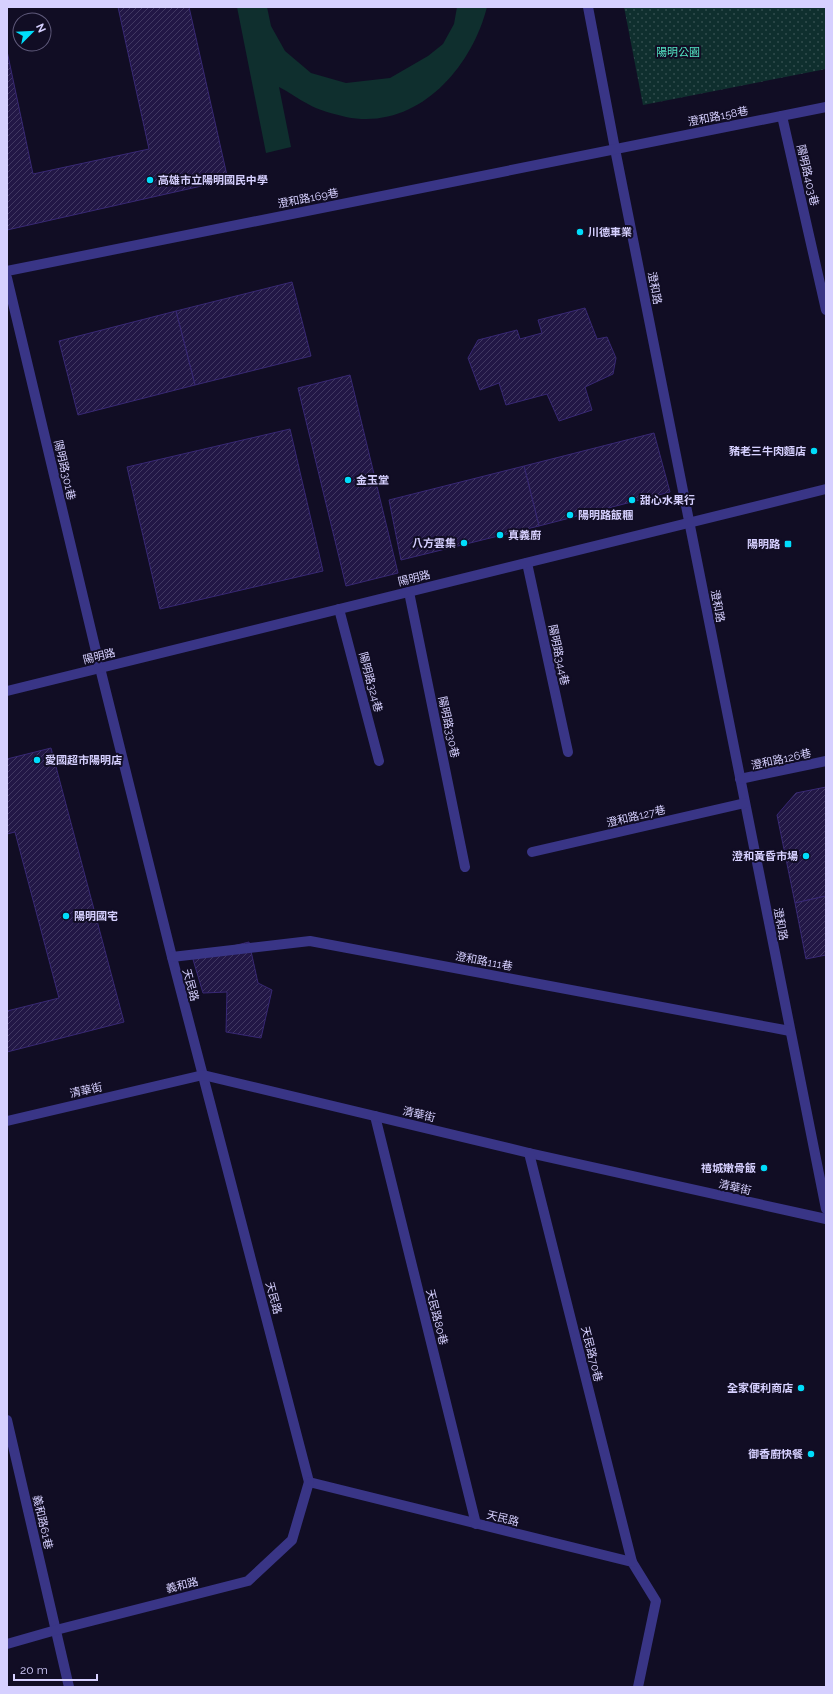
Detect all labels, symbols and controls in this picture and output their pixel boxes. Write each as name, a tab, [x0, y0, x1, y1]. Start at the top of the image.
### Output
north arrow	[12, 12, 52, 52]
text: N	[33, 22, 48, 35]
park label: 陽明公園	[656, 46, 700, 59]
street label: 澄和路158巷	[687, 104, 749, 129]
street label: 陽明路403巷	[794, 143, 821, 207]
place label: 高雄市立陽明國民中學	[158, 174, 268, 187]
marker: 高雄市立陽明國民中學	[145, 175, 155, 185]
street label: 澄和路169巷	[277, 186, 340, 211]
place label: 川德車業	[588, 226, 632, 239]
marker: 川德車業	[575, 227, 585, 237]
street label: 澄和路	[645, 271, 664, 306]
street label: 陽明路301巷	[51, 439, 78, 501]
place label: 豬老三牛肉麵店	[729, 445, 806, 458]
marker: 豬老三牛肉麵店	[809, 446, 819, 456]
place label: 金玉堂	[356, 474, 389, 487]
marker: 金玉堂	[343, 475, 353, 485]
place label: 甜心水果行	[640, 494, 695, 507]
marker: 甜心水果行	[627, 495, 637, 505]
place label: 陽明路飯糰	[578, 509, 633, 522]
marker: 陽明路飯糰	[565, 510, 575, 520]
place label: 真義廚	[508, 529, 541, 542]
marker: 真義廚	[495, 530, 505, 540]
place label: 八方雲集	[412, 537, 456, 550]
marker: 八方雲集	[459, 538, 469, 548]
place label: 陽明路	[747, 538, 781, 551]
marker: 陽明路	[783, 539, 793, 549]
street label: 陽明路	[397, 568, 432, 589]
street label: 澄和路	[708, 589, 727, 624]
street label: 陽明路344巷	[546, 623, 571, 687]
street label: 陽明路	[82, 646, 117, 667]
street label: 陽明路324巷	[356, 651, 385, 714]
street label: 陽明路330巷	[436, 695, 461, 759]
street label: 澄和路126巷	[750, 747, 812, 772]
place label: 愛國超市陽明店	[45, 754, 122, 767]
marker: 愛國超市陽明店	[32, 755, 42, 765]
street label: 澄和路127巷	[605, 803, 667, 830]
place label: 澄和黃昏市場	[732, 850, 798, 863]
marker: 澄和黃昏市場	[801, 851, 811, 861]
street label: 澄和路	[771, 907, 790, 942]
place label: 陽明國宅	[74, 910, 118, 923]
marker: 陽明國宅	[61, 911, 71, 921]
street label: 澄和路111巷	[454, 950, 514, 973]
street label: 天民路	[180, 968, 201, 1003]
street label: 清華街	[69, 1080, 104, 1101]
street label: 清華街	[401, 1104, 436, 1125]
place label: 禧城嫩骨飯	[701, 1162, 756, 1175]
marker: 禧城嫩骨飯	[759, 1163, 769, 1173]
street label: 清華街	[717, 1177, 752, 1198]
street label: 天民路	[263, 1281, 284, 1316]
street label: 天民路80巷	[423, 1288, 450, 1346]
street label: 天民路70巷	[578, 1325, 605, 1383]
place label: 全家便利商店	[727, 1382, 793, 1395]
marker: 全家便利商店	[796, 1383, 806, 1393]
place label: 御香廚快餐	[748, 1448, 803, 1461]
marker: 御香廚快餐	[806, 1449, 816, 1459]
street label: 義和路61巷	[30, 1494, 55, 1551]
street label: 天民路	[485, 1508, 520, 1529]
street label: 義和路	[165, 1575, 200, 1596]
scale bar	[14, 1656, 97, 1682]
text: 20 m	[20, 1663, 48, 1677]

